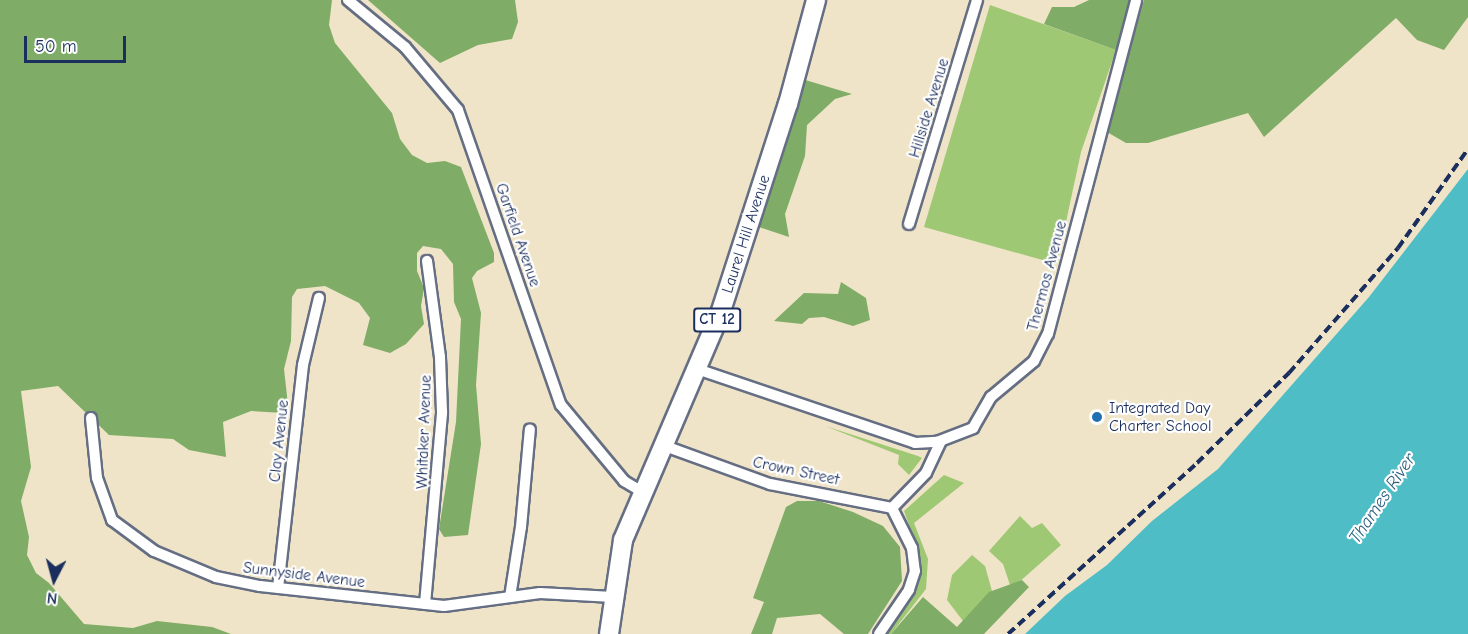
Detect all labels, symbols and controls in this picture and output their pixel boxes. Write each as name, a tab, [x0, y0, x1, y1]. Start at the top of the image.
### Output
scale bar	[27, 24, 129, 62]
text: 50 m	[35, 36, 77, 57]
street label: Hillside Avenue	[905, 56, 953, 160]
street label: Laurel Hill Avenue	[718, 172, 774, 296]
street label: Garfield Avenue	[491, 181, 545, 289]
street label: Thermos Avenue	[1023, 219, 1071, 333]
road number: CT 12	[693, 308, 741, 332]
street label: Whitaker Avenue	[412, 375, 436, 489]
place label: Integrated Day Charter School	[1109, 398, 1211, 436]
street label: Clay Avenue	[265, 399, 293, 483]
marker: Integrated Day Charter School	[1090, 410, 1104, 424]
water label: Thames River	[1345, 450, 1421, 548]
street label: Crown Street	[751, 452, 841, 490]
north arrow	[24, 550, 84, 610]
street label: Sunnyside Avenue	[242, 558, 366, 592]
text: N	[46, 588, 58, 607]

